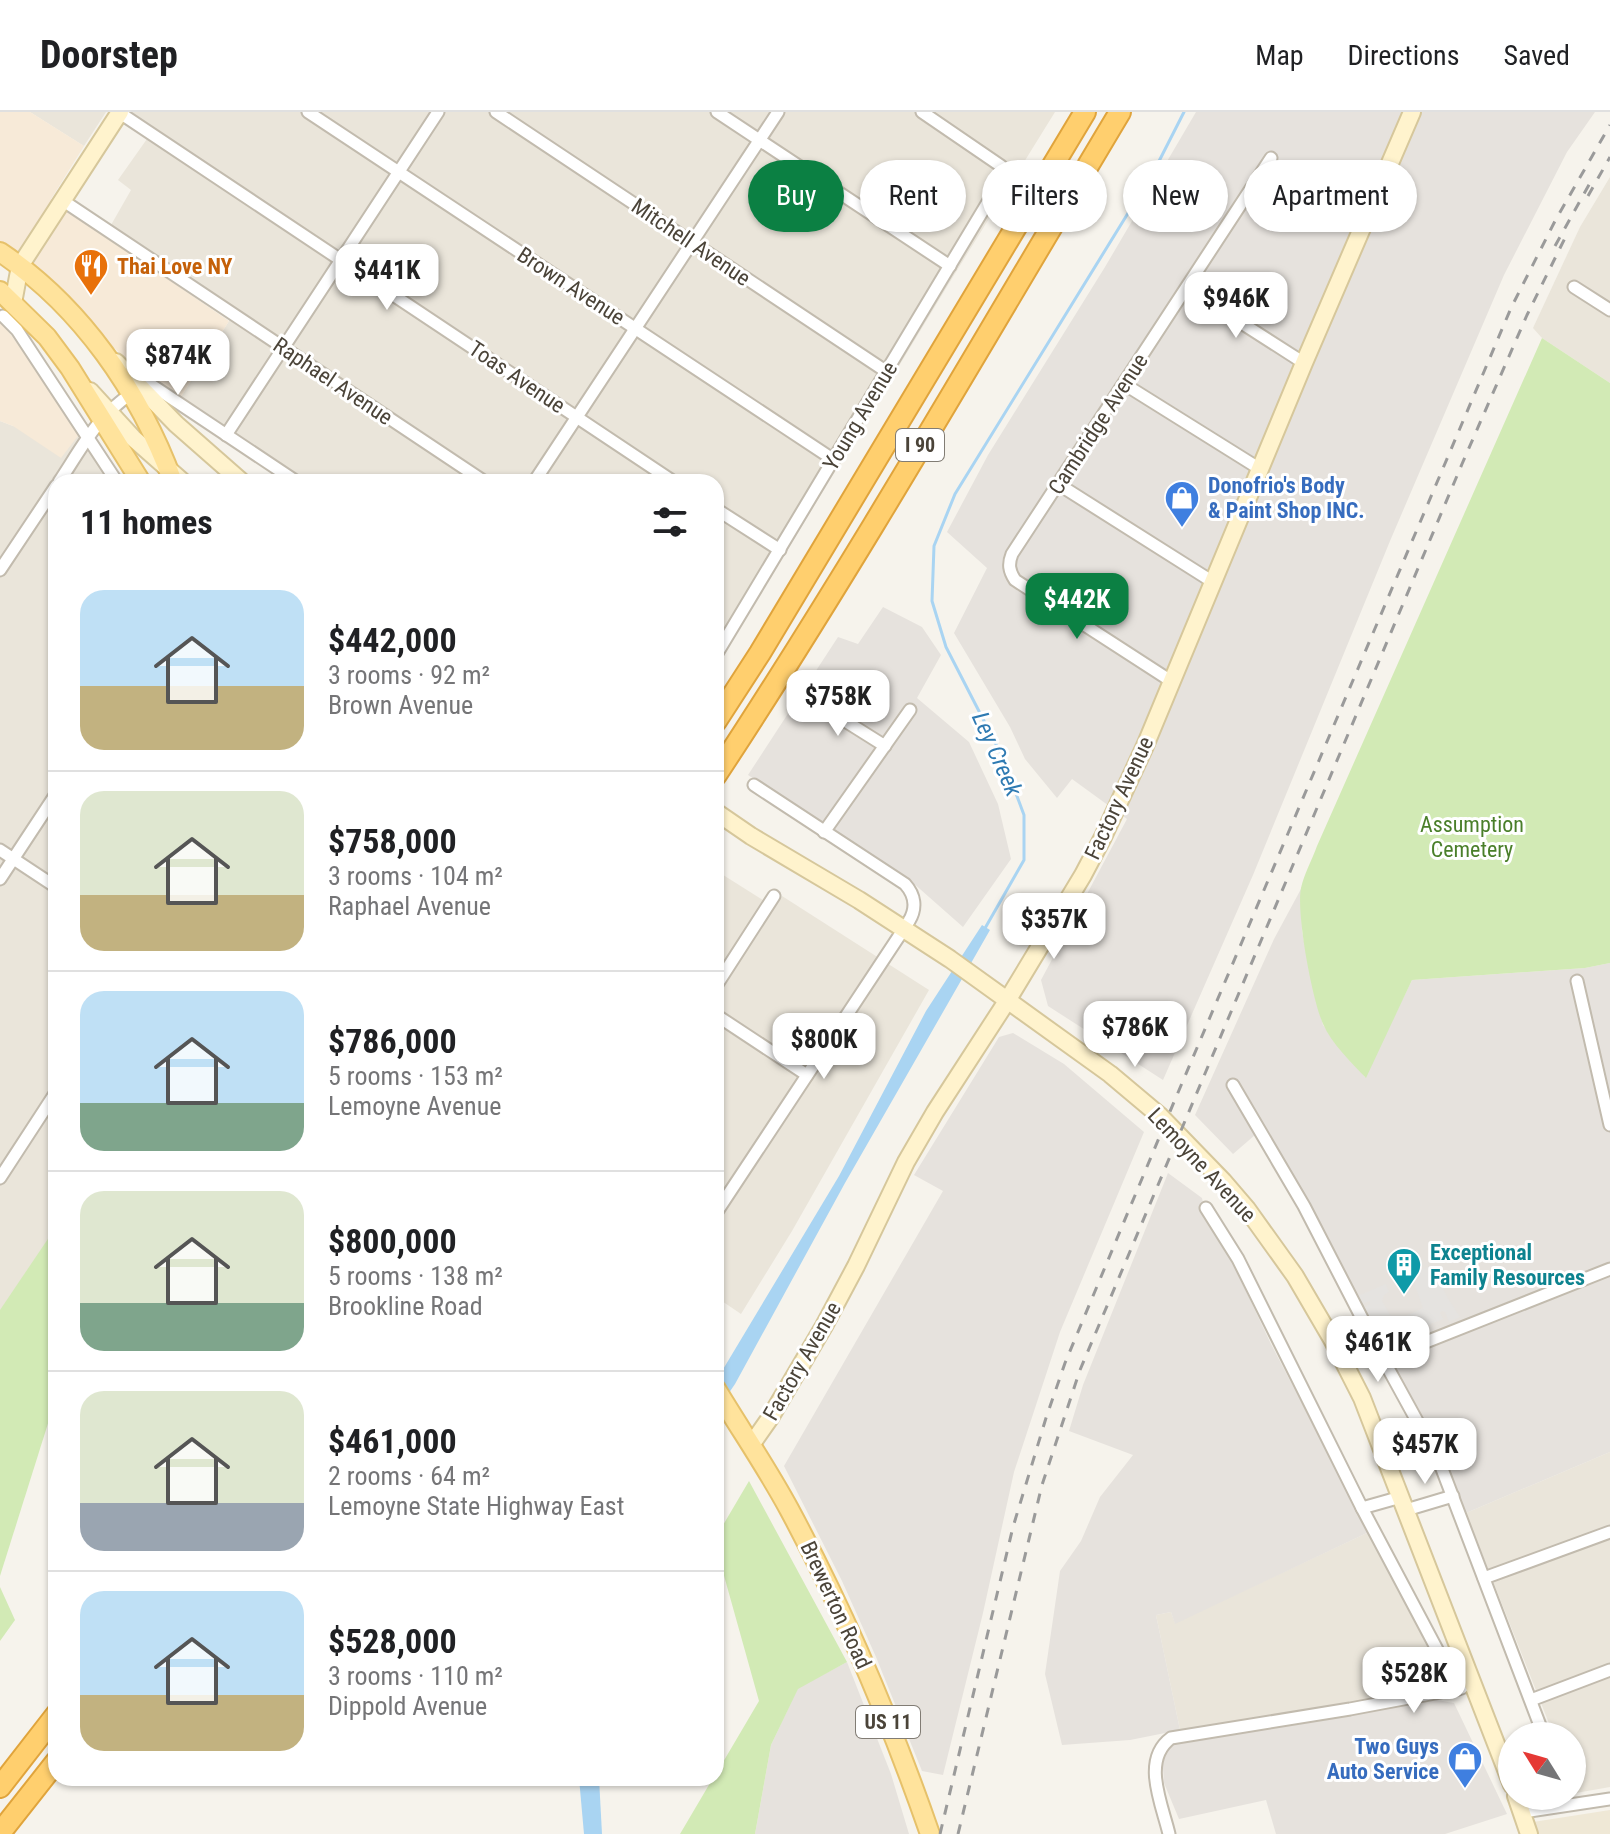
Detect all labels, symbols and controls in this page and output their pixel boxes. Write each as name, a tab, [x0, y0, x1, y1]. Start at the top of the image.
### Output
text: Doorstep	[40, 33, 178, 77]
text: Map	[1255, 39, 1304, 72]
text: Directions	[1348, 39, 1459, 72]
text: Saved	[1503, 39, 1570, 72]
chip: Buy	[748, 160, 844, 232]
chip: Rent	[860, 160, 966, 232]
chip: Filters	[982, 160, 1107, 232]
chip: New	[1123, 160, 1228, 232]
chip: Apartment	[1244, 160, 1417, 232]
street label: Mitchell Avenue	[627, 193, 755, 291]
street label: Brown Avenue	[513, 242, 629, 330]
pin: $441K	[331, 244, 443, 312]
restaurant icon: Thai Love NY	[72, 247, 110, 297]
place label: Thai Love NY	[117, 254, 233, 279]
text: $441K	[354, 255, 420, 285]
pin: $946K	[1180, 272, 1292, 340]
text: $946K	[1203, 283, 1269, 313]
pin: $874K	[122, 329, 234, 397]
street label: Raphael Avenue	[269, 332, 397, 430]
street label: Toas Avenue	[464, 336, 570, 418]
text: $874K	[145, 340, 211, 370]
street label: Cambridge Avenue	[1043, 349, 1153, 499]
street label: Young Avenue	[818, 357, 902, 475]
road number: I 90	[896, 429, 944, 461]
place label: Donofrio's Body & Paint Shop INC.	[1208, 473, 1365, 523]
shop icon: Donofrio's Body & Paint Shop INC.	[1163, 479, 1201, 529]
icon: filters	[648, 500, 692, 544]
text: 11 homes	[80, 502, 213, 542]
pin: $442K	[1021, 573, 1133, 641]
text: $442K	[1044, 584, 1110, 614]
text: $442,000	[328, 620, 457, 660]
icon: home	[144, 622, 240, 718]
text: 3 rooms · 92 m²	[328, 660, 490, 690]
pin: $758K	[782, 670, 894, 738]
text: $758K	[805, 681, 871, 711]
text: Brown Avenue	[328, 690, 473, 720]
water label: Ley Creek	[966, 707, 1028, 801]
street label: Factory Avenue	[1080, 733, 1158, 863]
park label: Assumption Cemetery	[1420, 812, 1524, 862]
text: $758,000	[328, 821, 457, 861]
icon: home	[144, 823, 240, 919]
text: 3 rooms · 104 m²	[328, 861, 503, 891]
text: Raphael Avenue	[328, 891, 491, 921]
pin: $357K	[998, 893, 1110, 961]
text: $357K	[1021, 904, 1087, 934]
pin: $786K	[1079, 1001, 1191, 1069]
text: $786K	[1102, 1012, 1168, 1042]
pin: $800K	[768, 1013, 880, 1081]
text: $786,000	[328, 1021, 457, 1061]
icon: home	[144, 1023, 240, 1119]
text: $800K	[791, 1024, 857, 1054]
text: 5 rooms · 153 m²	[328, 1061, 503, 1091]
text: Lemoyne Avenue	[328, 1091, 501, 1121]
street label: Lemoyne Avenue	[1143, 1103, 1261, 1227]
text: $800,000	[328, 1221, 457, 1261]
icon: home	[144, 1223, 240, 1319]
place label: Exceptional Family Resources	[1430, 1240, 1585, 1290]
building icon: Exceptional Family Resources	[1385, 1246, 1423, 1296]
text: 5 rooms · 138 m²	[328, 1261, 503, 1291]
text: Brookline Road	[328, 1291, 483, 1321]
street label: Factory Avenue	[758, 1297, 846, 1425]
pin: $461K	[1322, 1316, 1434, 1384]
text: $461K	[1345, 1327, 1411, 1357]
pin: $457K	[1369, 1418, 1481, 1486]
text: $461,000	[328, 1421, 457, 1461]
icon: home	[144, 1423, 240, 1519]
text: $457K	[1392, 1429, 1458, 1459]
text: 2 rooms · 64 m²	[328, 1461, 490, 1491]
text: Lemoyne State Highway East	[328, 1491, 624, 1521]
street label: Brewerton Road	[796, 1537, 876, 1673]
text: $528,000	[328, 1621, 457, 1661]
icon: home	[144, 1623, 240, 1719]
pin: $528K	[1358, 1647, 1470, 1715]
text: $528K	[1381, 1658, 1447, 1688]
text: 3 rooms · 110 m²	[328, 1661, 503, 1691]
text: Dippold Avenue	[328, 1691, 487, 1721]
road number: US 11	[856, 1706, 920, 1738]
north arrow	[1498, 1722, 1586, 1810]
map controls	[1498, 1722, 1586, 1810]
place label: Two Guys Auto Service	[1327, 1734, 1439, 1784]
shop icon: Two Guys Auto Service	[1446, 1740, 1484, 1790]

